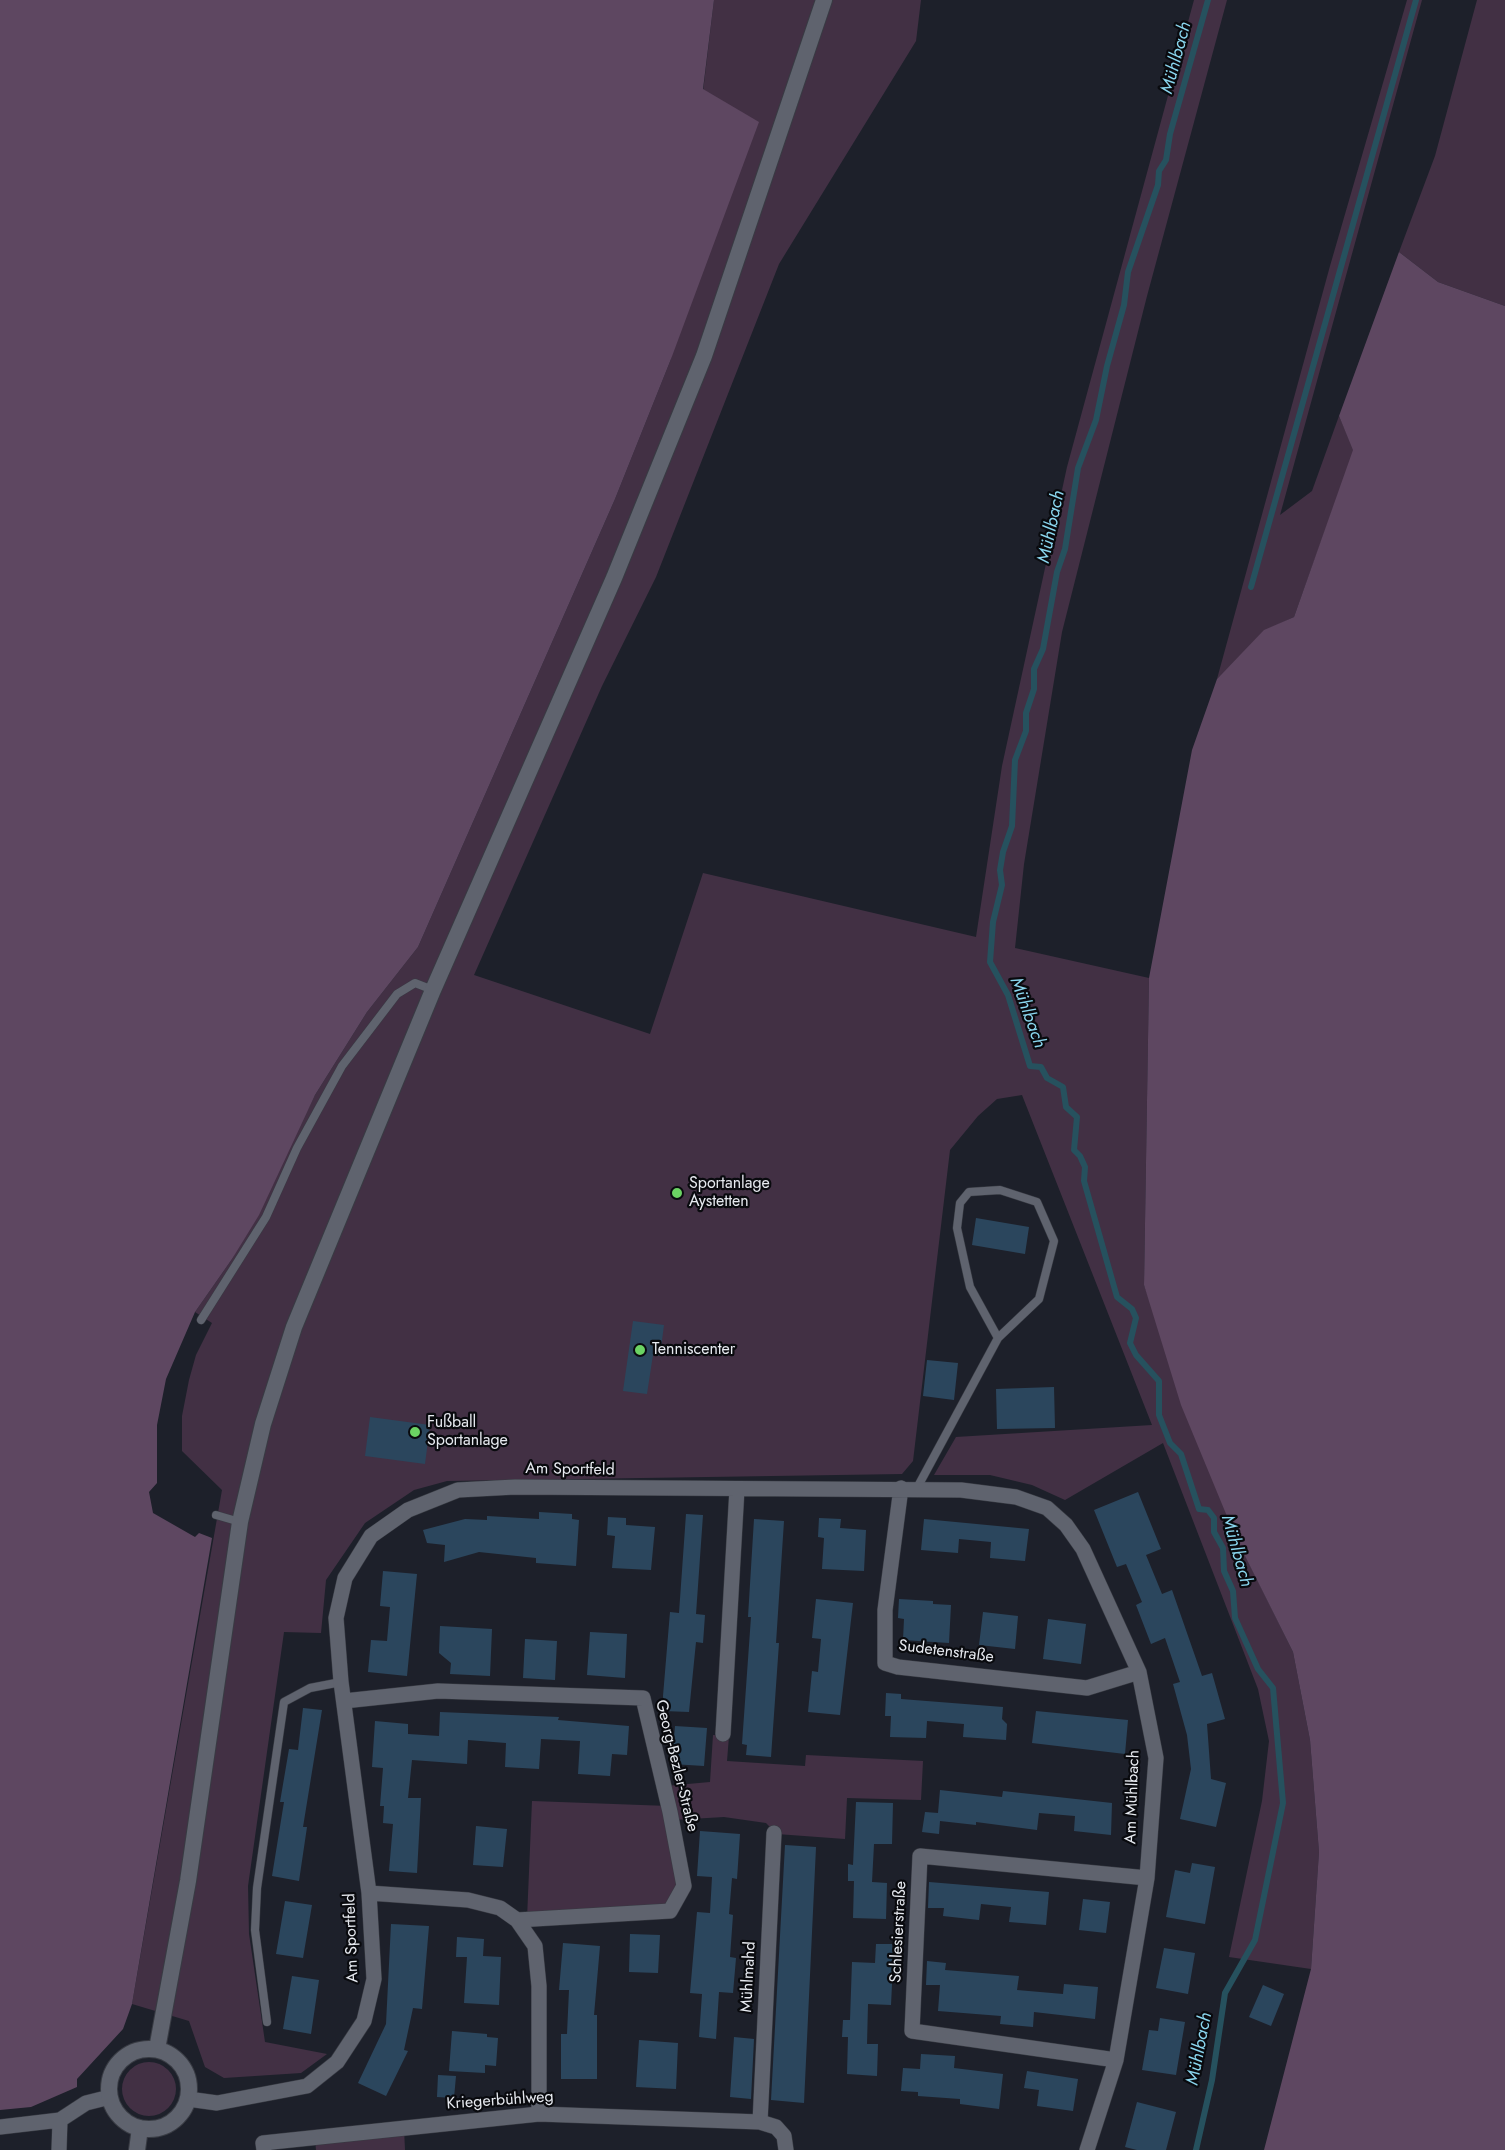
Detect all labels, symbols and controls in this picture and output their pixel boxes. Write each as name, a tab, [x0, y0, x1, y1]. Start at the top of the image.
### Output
water label: Mühlbach	[1157, 20, 1197, 96]
water label: Mühlbach	[1034, 489, 1070, 565]
water label: Mühlbach	[1004, 975, 1050, 1051]
place label: Sportanlage Aystetten	[689, 1174, 770, 1212]
marker: Sportanlage Aystetten	[670, 1186, 684, 1200]
place label: Tenniscenter	[652, 1340, 735, 1360]
marker: Tenniscenter	[633, 1343, 647, 1357]
place label: Fußball Sportanlage	[427, 1413, 508, 1451]
marker: Fußball Sportanlage	[408, 1425, 422, 1439]
street label: Am Sportfeld	[525, 1460, 615, 1480]
water label: Mühlbach	[1215, 1513, 1257, 1589]
street label: Sudetenstraße	[897, 1637, 995, 1667]
street label: Georg-Bezler-Straße	[650, 1698, 702, 1834]
street label: Am Mühlbach	[1122, 1750, 1144, 1844]
street label: Schlesierstraße	[887, 1881, 911, 1983]
street label: Am Sportfeld	[341, 1893, 363, 1983]
street label: Mühlmahd	[738, 1941, 760, 2013]
water label: Mühlbach	[1182, 2011, 1218, 2087]
street label: Kriegerbühlweg	[446, 2088, 554, 2114]

